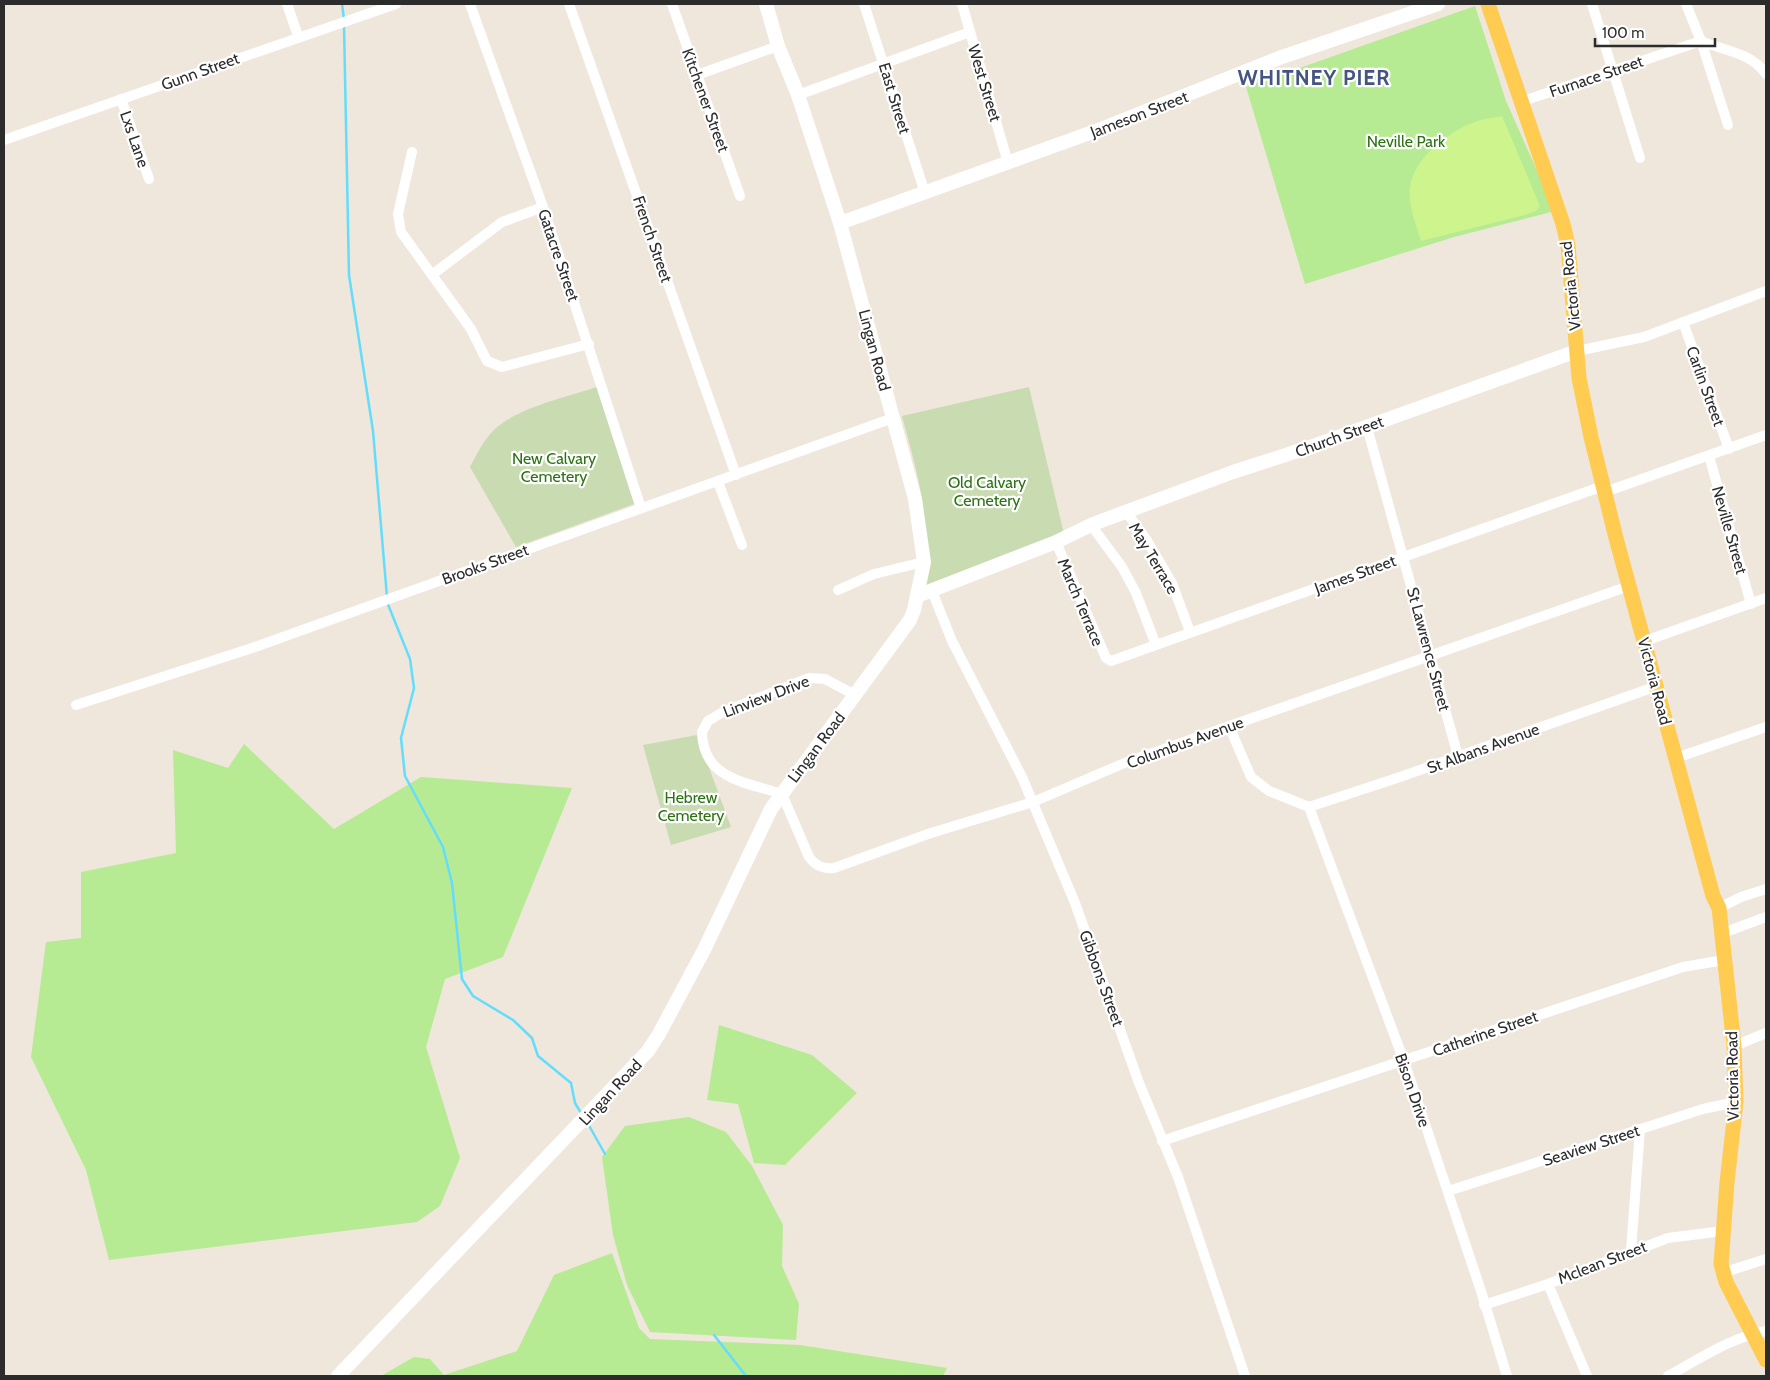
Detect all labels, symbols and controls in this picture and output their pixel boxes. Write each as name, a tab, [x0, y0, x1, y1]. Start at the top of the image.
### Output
scale bar	[1595, 15, 1715, 47]
text: 100 m	[1602, 24, 1644, 42]
street label: West Street	[964, 42, 1005, 124]
street label: Kitchener Street	[678, 46, 733, 155]
street label: Gunn Street	[159, 48, 242, 94]
street label: Furnace Street	[1547, 51, 1646, 101]
street label: East Street	[875, 60, 914, 137]
district label: WHITNEY PIER	[1238, 65, 1390, 90]
street label: Jameson Street	[1087, 87, 1191, 142]
street label: Lxs Lane	[116, 108, 153, 170]
park label: Neville Park	[1367, 132, 1446, 151]
street label: French Street	[629, 193, 676, 286]
street label: Gatacre Street	[534, 207, 583, 304]
street label: Victoria Road	[1556, 240, 1585, 332]
street label: Lingan Road	[855, 307, 894, 393]
street label: Carlin Street	[1682, 344, 1729, 429]
street label: Church Street	[1292, 412, 1386, 461]
park label: New Calvary Cemetery	[512, 449, 596, 486]
park label: Old Calvary Cemetery	[948, 473, 1026, 510]
street label: Neville Street	[1708, 484, 1751, 577]
street label: May Terrace	[1125, 519, 1182, 598]
street label: Brooks Street	[439, 540, 531, 589]
street label: James Street	[1311, 551, 1399, 598]
street label: March Terrace	[1054, 555, 1108, 649]
street label: St Lawrence Street	[1403, 585, 1454, 714]
street label: Victoria Road	[1634, 635, 1675, 727]
street label: Linview Drive	[720, 671, 812, 722]
street label: Lingan Road	[784, 708, 849, 786]
street label: Columbus Avenue	[1124, 713, 1246, 772]
street label: St Albans Avenue	[1424, 719, 1542, 778]
park label: Hebrew Cemetery	[658, 788, 724, 825]
street label: Gibbons Street	[1075, 928, 1128, 1029]
street label: Catherine Street	[1430, 1006, 1541, 1060]
street label: Victoria Road	[1722, 1031, 1743, 1121]
street label: Bison Drive	[1391, 1051, 1434, 1130]
street label: Lingan Road	[575, 1055, 646, 1129]
street label: Seaview Street	[1540, 1121, 1643, 1170]
street label: Mclean Street	[1555, 1237, 1650, 1288]

